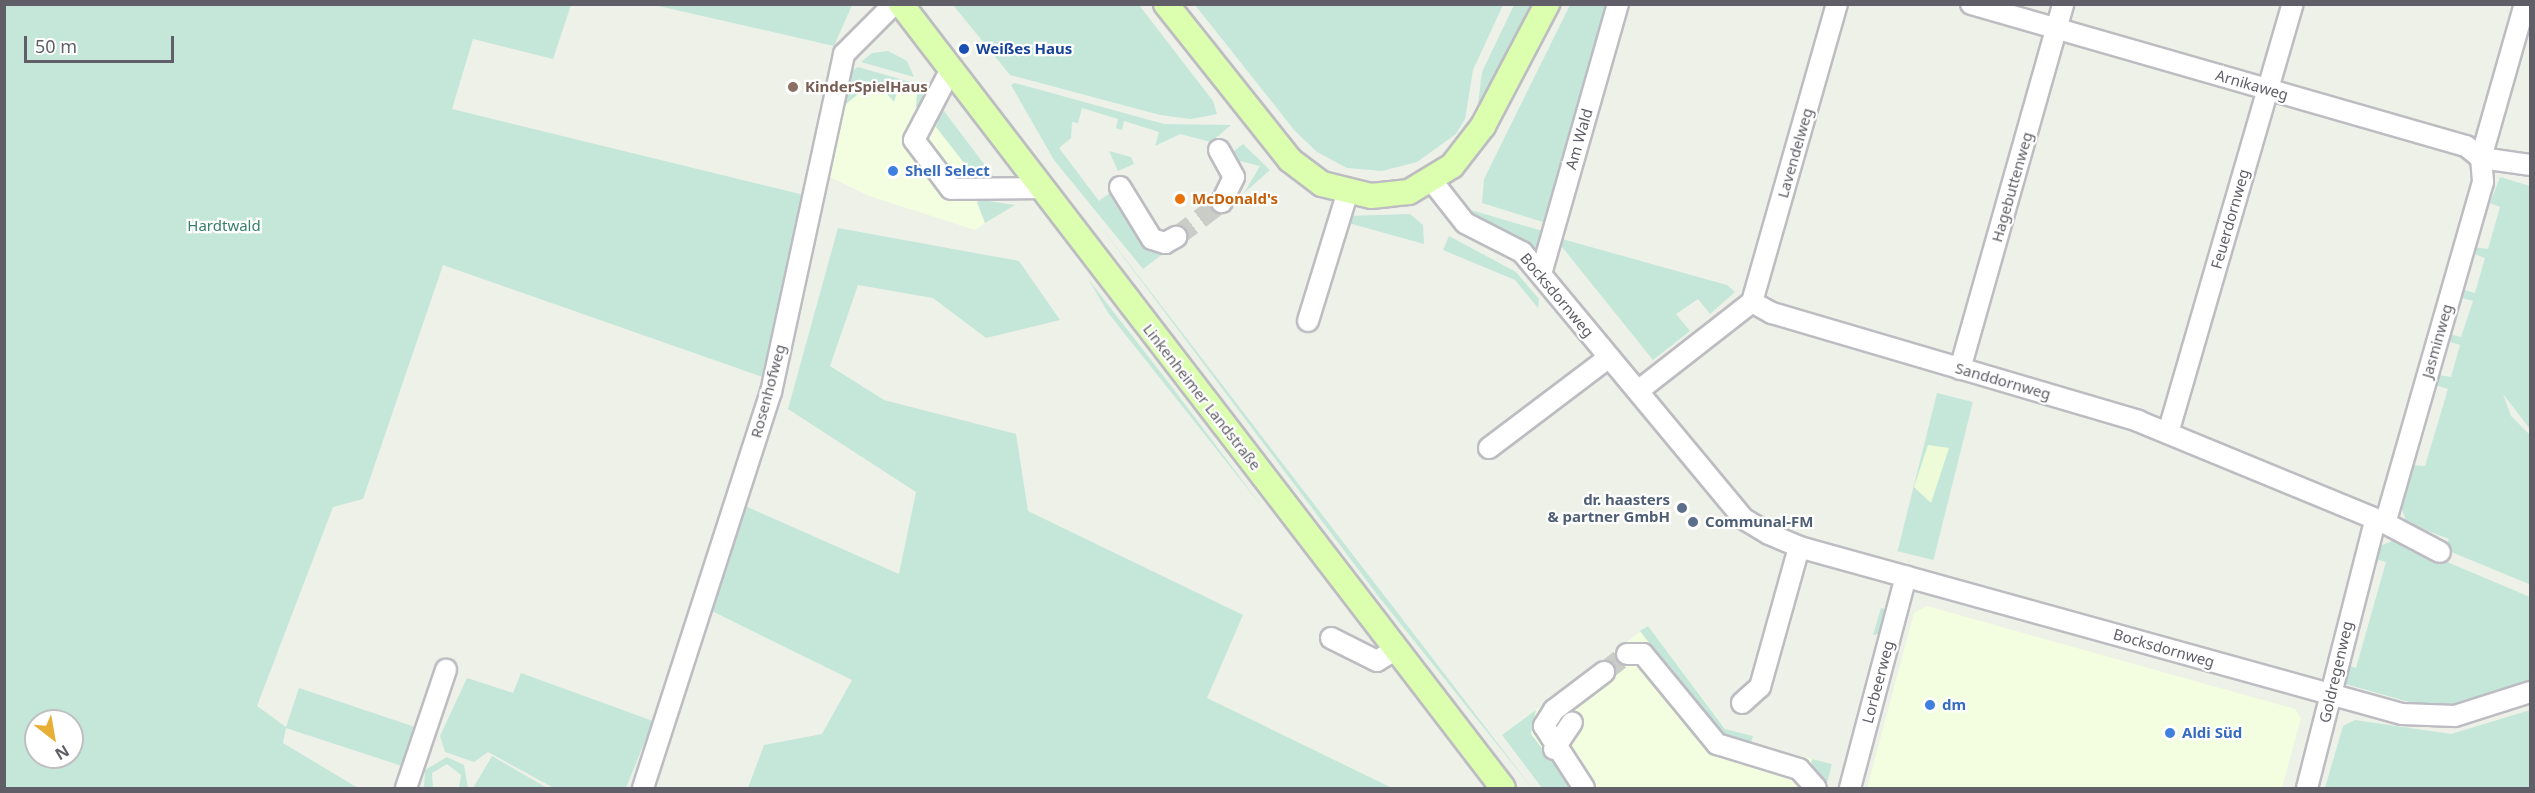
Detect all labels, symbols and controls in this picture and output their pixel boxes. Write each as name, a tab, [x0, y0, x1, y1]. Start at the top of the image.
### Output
scale bar	[27, 24, 177, 62]
text: 50 m	[35, 34, 77, 58]
place label: Weißes Haus	[976, 40, 1072, 58]
marker: Weißes Haus	[957, 42, 971, 56]
street label: Arnikaweg	[2214, 66, 2290, 104]
place label: KinderSpielHaus	[805, 78, 928, 96]
marker: KinderSpielHaus	[786, 80, 800, 94]
street label: Am Wald	[1562, 106, 1596, 172]
street label: Lavendelweg	[1774, 106, 1816, 200]
street label: Hagebuttenweg	[1988, 130, 2036, 244]
place label: Shell Select	[905, 162, 990, 180]
marker: Shell Select	[886, 164, 900, 178]
street label: Feuerdornweg	[2207, 167, 2253, 271]
place label: McDonald's	[1192, 190, 1278, 208]
marker: McDonald's	[1173, 192, 1187, 206]
park label: Hardtwald	[187, 217, 261, 235]
street label: Bocksdornweg	[1517, 249, 1597, 341]
street label: Jasminweg	[2418, 302, 2456, 380]
street label: Linkenheimer Landstraße	[1139, 320, 1265, 474]
street label: Rosenhofweg	[747, 342, 789, 440]
street label: Sanddornweg	[1953, 359, 2053, 403]
place label: dr. haasters & partner GmbH	[1547, 490, 1670, 525]
marker: dr. haasters & partner GmbH	[1675, 501, 1689, 515]
place label: Communal-FM	[1705, 513, 1813, 531]
marker: Communal-FM	[1686, 515, 1700, 529]
street label: Goldregenweg	[2316, 619, 2356, 725]
street label: Bocksdornweg	[2111, 625, 2217, 671]
street label: Lorbeerweg	[1858, 639, 1898, 725]
place label: dm	[1942, 696, 1966, 714]
marker: dm	[1923, 698, 1937, 712]
north arrow	[24, 709, 84, 769]
place label: Aldi Süd	[2182, 724, 2242, 742]
marker: Aldi Süd	[2163, 726, 2177, 740]
text: N	[51, 740, 73, 765]

